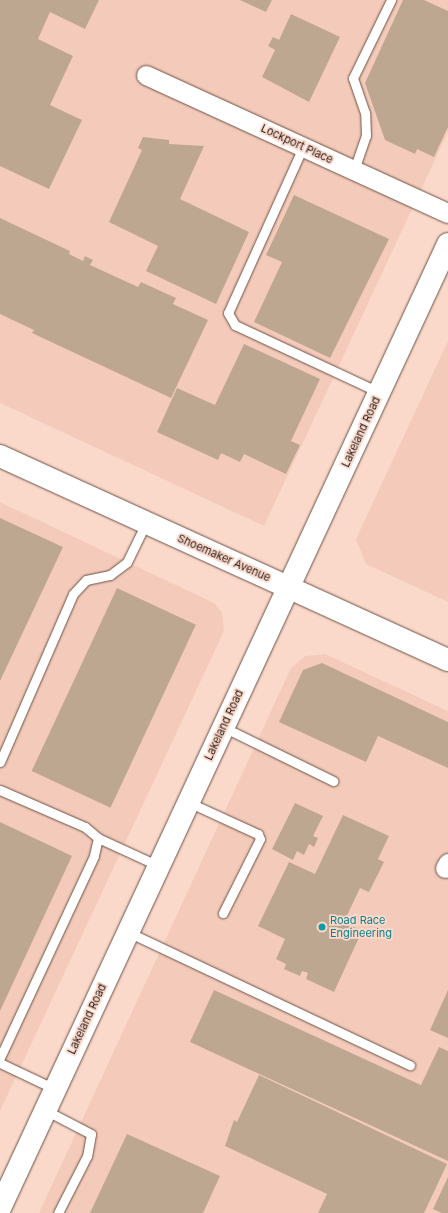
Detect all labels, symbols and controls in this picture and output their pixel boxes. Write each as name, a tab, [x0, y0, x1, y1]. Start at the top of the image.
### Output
street label: Lockport Place	[259, 122, 335, 166]
street label: Lakeland Road	[339, 395, 383, 469]
street label: Shoemaker Avenue	[175, 532, 273, 584]
street label: Lakeland Road	[202, 688, 246, 762]
place label: Road Race Engineering	[330, 914, 392, 940]
marker: Road Race Engineering	[317, 922, 327, 932]
street label: Lakeland Road	[65, 982, 109, 1056]

